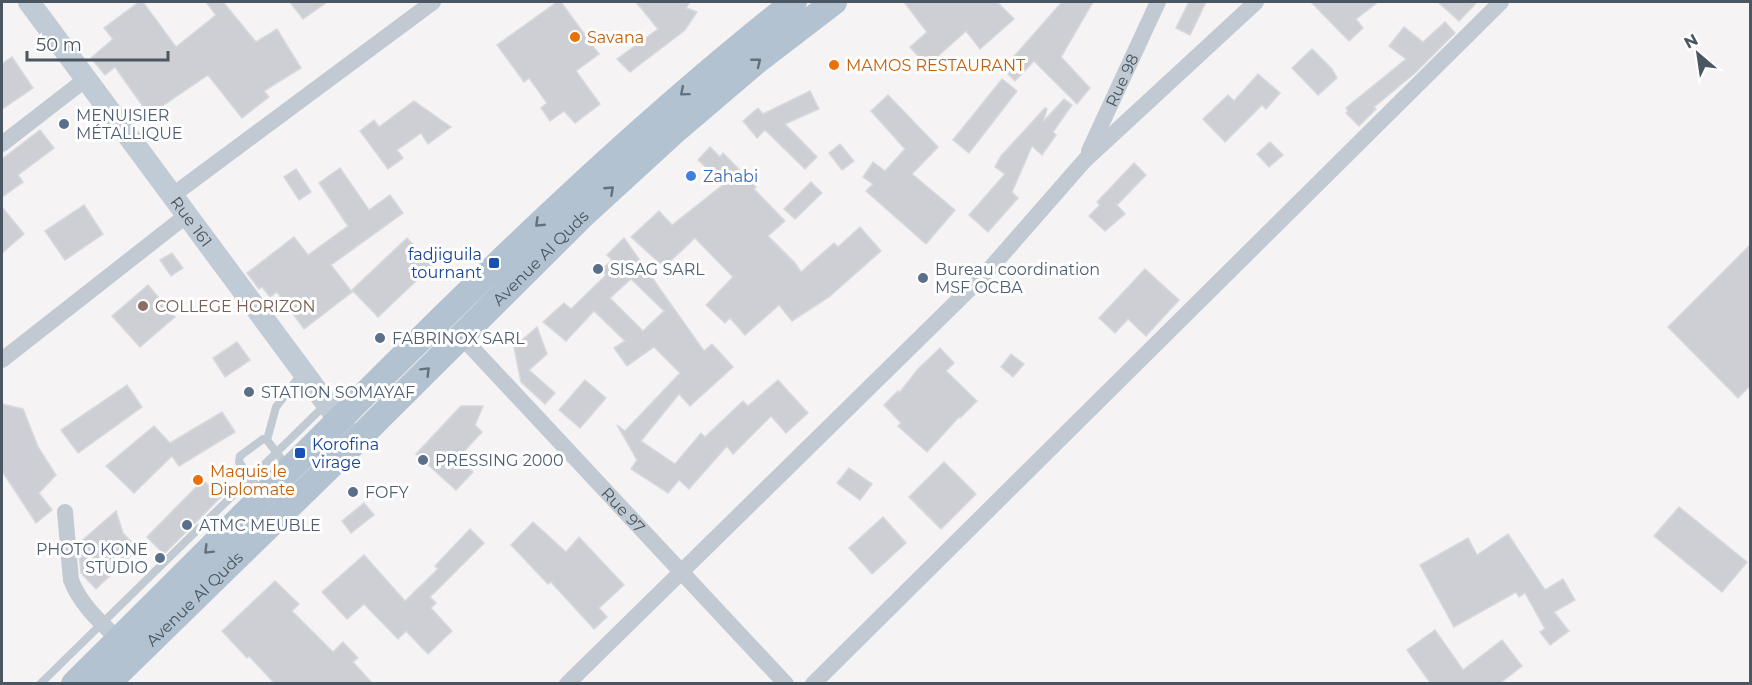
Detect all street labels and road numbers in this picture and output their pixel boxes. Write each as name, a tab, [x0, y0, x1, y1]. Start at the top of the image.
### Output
street label: Rue 98	[1101, 51, 1142, 110]
street label: Rue 161	[167, 193, 216, 250]
street label: Avenue Al Quds	[488, 206, 592, 309]
street label: Rue 97	[598, 483, 649, 537]
street label: Avenue Al Quds	[142, 547, 247, 650]

